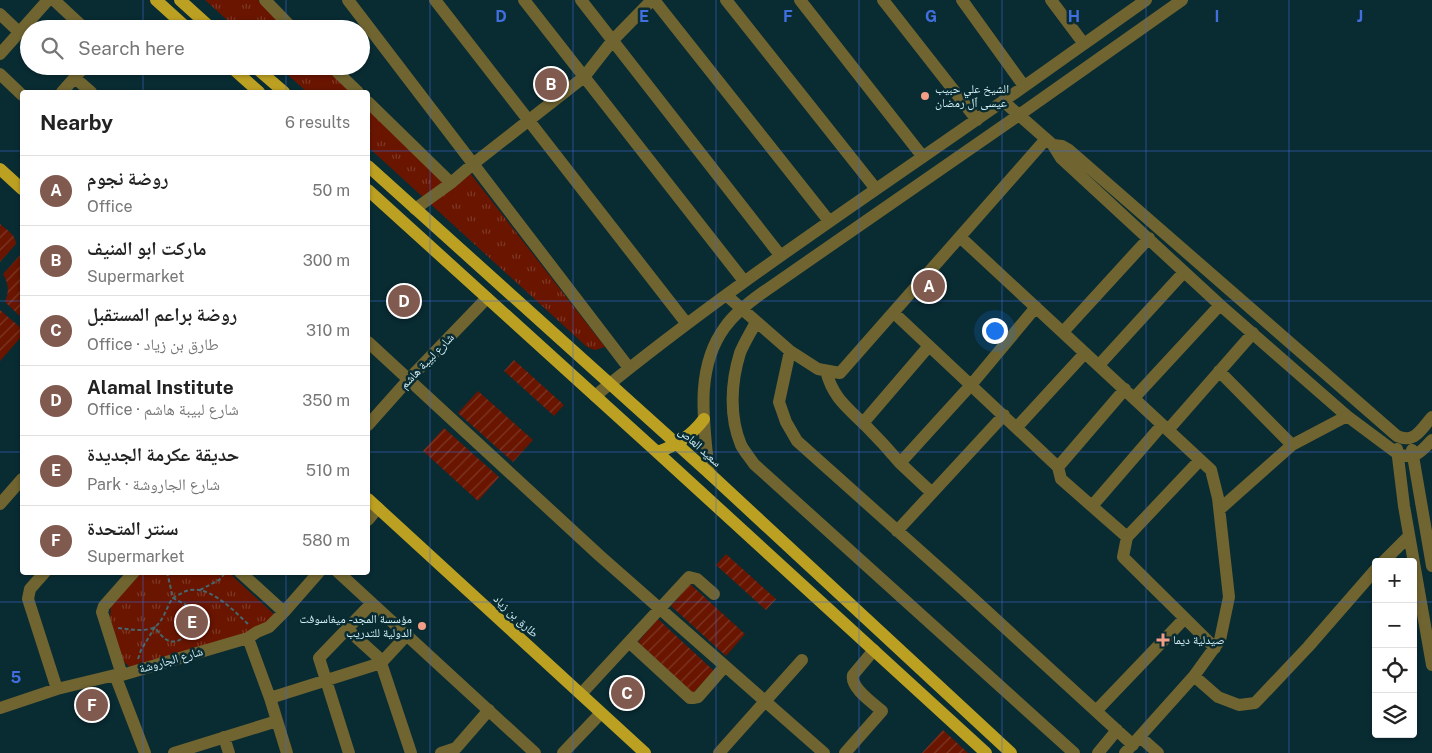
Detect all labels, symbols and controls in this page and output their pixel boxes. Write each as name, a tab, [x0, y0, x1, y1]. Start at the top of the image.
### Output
text: D	[495, 7, 507, 26]
text: E	[639, 7, 649, 26]
text: F	[783, 7, 793, 26]
text: G	[925, 7, 937, 26]
text: H	[1068, 7, 1080, 26]
text: I	[1215, 7, 1219, 26]
text: J	[1357, 7, 1363, 26]
search box	[20, 20, 370, 75]
icon: search	[38, 34, 66, 62]
text: Search here	[78, 37, 185, 59]
pin: B	[535, 65, 567, 103]
place label: الشيخ علي حبيب عيسى ٱل رمضان	[935, 82, 1009, 110]
marker: الشيخ علي حبيب عيسى ٱل رمضان	[919, 90, 931, 102]
text: Nearby	[40, 110, 113, 135]
text: 6 results	[285, 113, 350, 132]
text: روضة نجوم	[87, 167, 168, 189]
text: A	[50, 181, 62, 200]
text: 50 m	[312, 181, 350, 200]
text: Office	[87, 197, 133, 216]
text: ماركت ابو المنيف	[87, 237, 207, 259]
text: B	[51, 251, 61, 270]
text: 300 m	[303, 251, 350, 270]
text: Supermarket	[87, 267, 184, 286]
pin: A	[913, 267, 945, 305]
pin: D	[388, 282, 420, 320]
text: روضة براعم المستقبل	[87, 303, 237, 325]
your location	[982, 318, 1008, 344]
text: C	[50, 321, 62, 340]
text: 310 m	[306, 321, 350, 340]
street label: شارع لبيبة هاشم	[397, 330, 458, 392]
text: Office · طارق بن زياد	[87, 335, 219, 354]
text: Alamal Institute	[87, 376, 234, 398]
text: D	[50, 391, 62, 410]
text: 350 m	[302, 391, 350, 410]
text: Office · شارع لبيبة هاشم	[87, 400, 239, 419]
street label: سعيد العاص	[676, 424, 724, 470]
text: حديقة عكرمة الجديدة	[87, 443, 239, 465]
text: E	[51, 461, 61, 480]
text: 510 m	[306, 461, 350, 480]
text: Park · شارع الجاروشة	[87, 475, 220, 494]
text: سنتر المتحدة	[87, 517, 178, 539]
text: F	[51, 531, 61, 550]
text: 580 m	[302, 531, 350, 550]
text: Supermarket	[87, 547, 184, 566]
map controls	[1372, 558, 1417, 738]
button: +	[1372, 558, 1417, 603]
street label: طارق بن زياد	[490, 592, 541, 641]
pin: E	[176, 603, 208, 641]
button: −	[1372, 603, 1417, 648]
place label: مؤسسة المجد - ميغاسوفت الدولية للتدريب	[299, 612, 412, 640]
marker: مؤسسة المجد - ميغاسوفت الدولية للتدريب	[416, 620, 428, 632]
place label: صيدلية ديما	[1173, 633, 1225, 647]
marker: صيدلية ديما	[1157, 634, 1169, 646]
street label: شارع الجاروشة	[137, 644, 205, 677]
button: locate	[1372, 648, 1417, 693]
text: 5	[11, 668, 22, 687]
pin: C	[611, 674, 643, 712]
pin: F	[76, 686, 108, 724]
button: layers	[1372, 693, 1417, 738]

